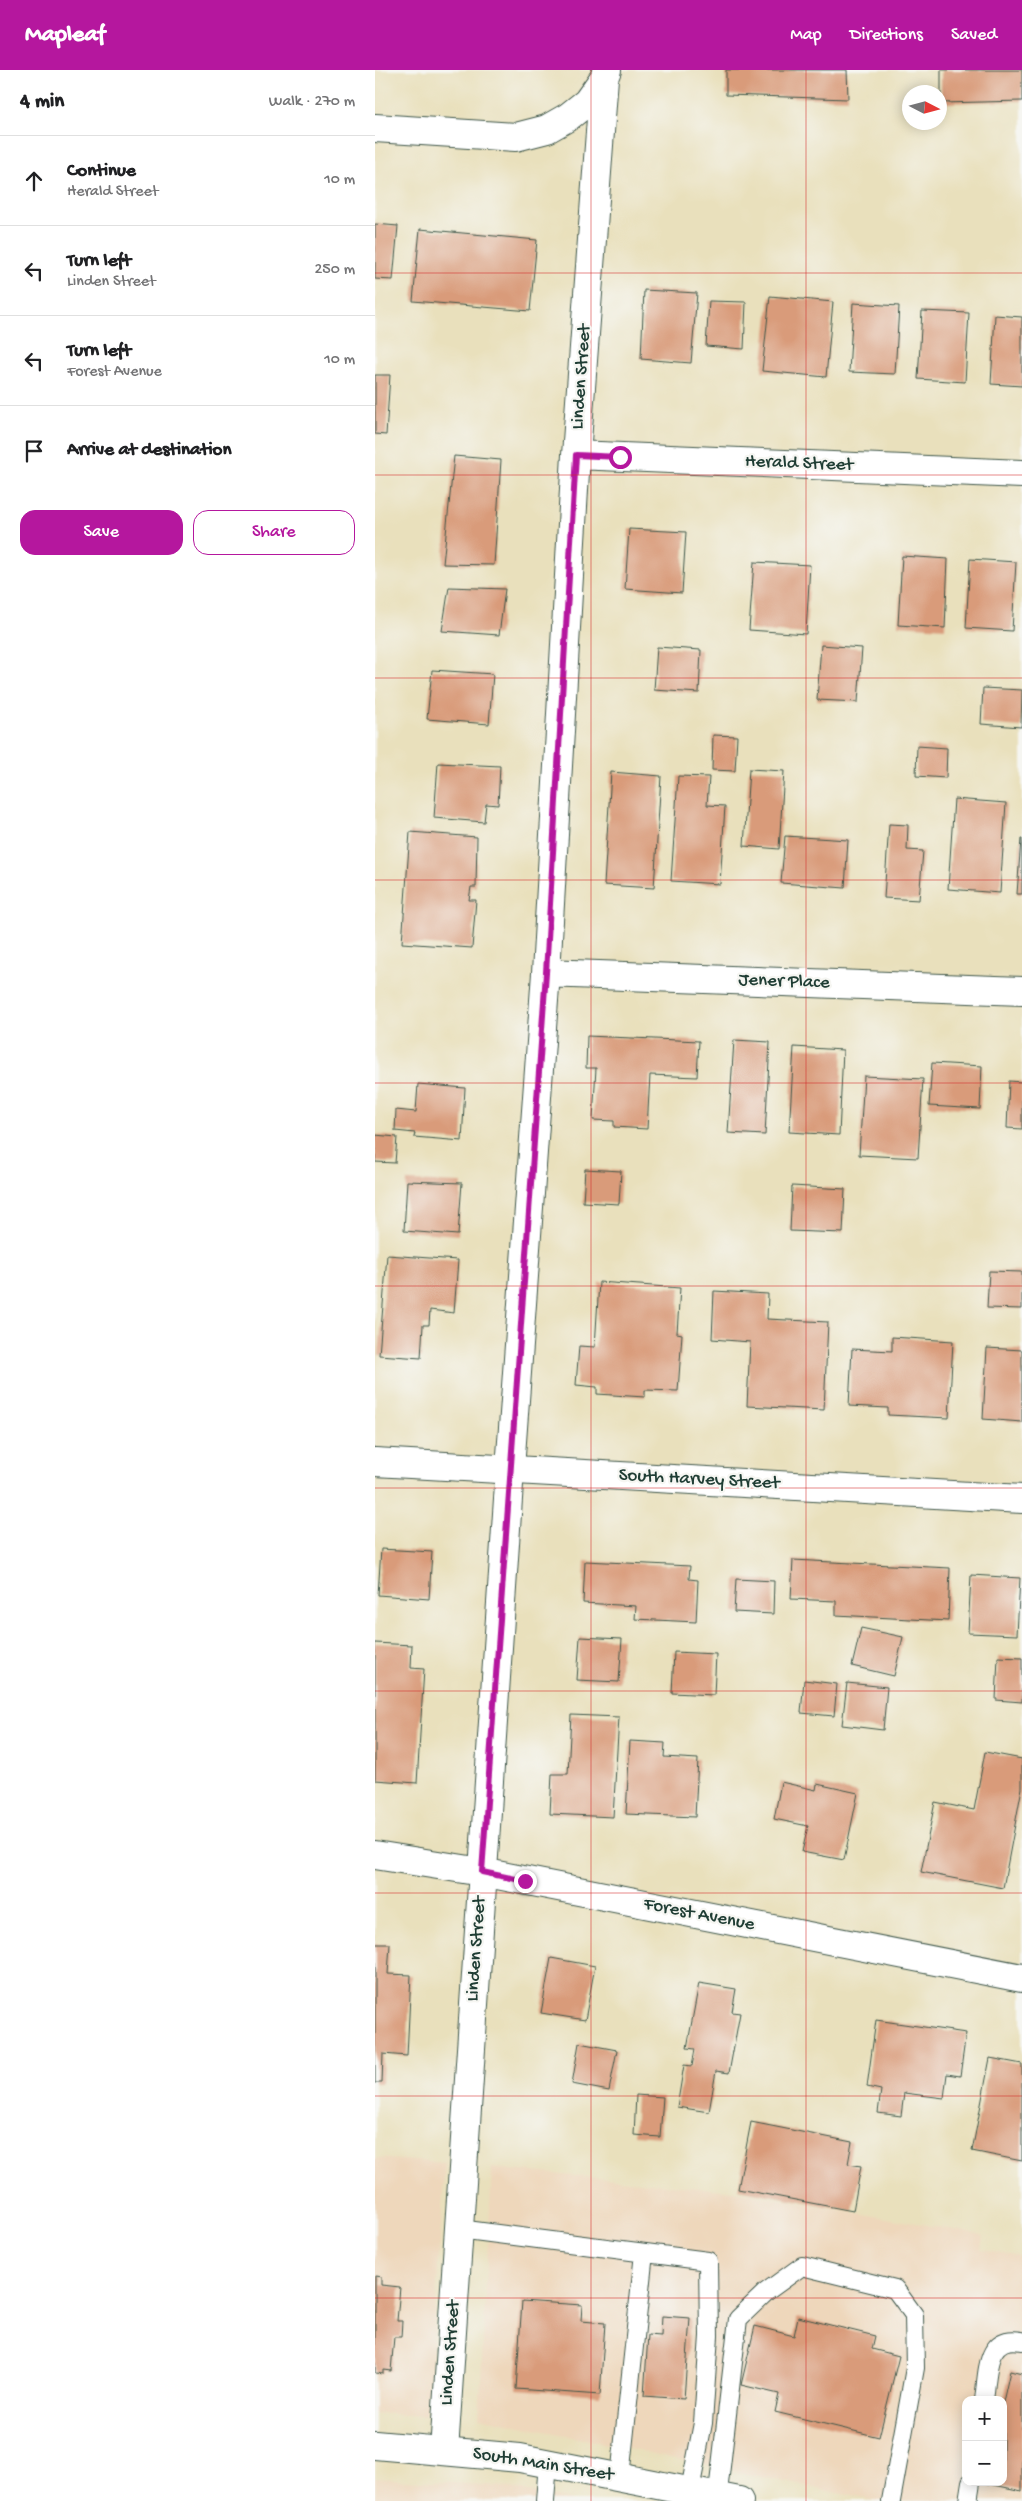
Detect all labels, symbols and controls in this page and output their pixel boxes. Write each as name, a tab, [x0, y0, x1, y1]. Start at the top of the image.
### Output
text: Mapleaf	[25, 21, 105, 50]
text: Map	[790, 25, 822, 46]
text: Directions	[850, 25, 923, 46]
text: Saved	[951, 25, 997, 46]
north arrow	[902, 85, 947, 130]
text: 4 min	[20, 90, 64, 115]
text: Walk · 270 m	[269, 93, 355, 112]
text: Continue	[67, 160, 136, 183]
icon: ahead	[20, 167, 48, 195]
text: 10 m	[324, 171, 355, 190]
text: Herald Street	[67, 183, 158, 202]
text: Turn left	[67, 250, 131, 273]
icon: left	[20, 257, 48, 285]
text: 250 m	[315, 261, 355, 280]
text: Linden Street	[67, 273, 156, 292]
street label: Linden Street	[567, 321, 597, 430]
text: Turn left	[67, 340, 131, 363]
icon: left	[20, 347, 48, 375]
text: 10 m	[324, 351, 355, 370]
text: Forest Avenue	[67, 363, 162, 382]
icon: arrive	[20, 437, 48, 465]
text: Arrive at destination	[67, 439, 231, 462]
route start	[609, 446, 632, 469]
street label: Herald Street	[744, 451, 856, 477]
button: Save	[20, 510, 183, 555]
button: Share	[193, 510, 355, 555]
street label: Jener Place	[738, 969, 830, 995]
street label: South Harvey Street	[618, 1464, 782, 1496]
route end	[514, 1870, 537, 1893]
street label: Linden Street	[462, 1893, 492, 2002]
street label: Forest Avenue	[641, 1893, 757, 1937]
street label: Linden Street	[436, 2297, 466, 2406]
map controls	[962, 2396, 1007, 2486]
button: +	[962, 2396, 1007, 2441]
button: −	[962, 2441, 1007, 2486]
street label: South Main Street	[471, 2443, 617, 2488]

